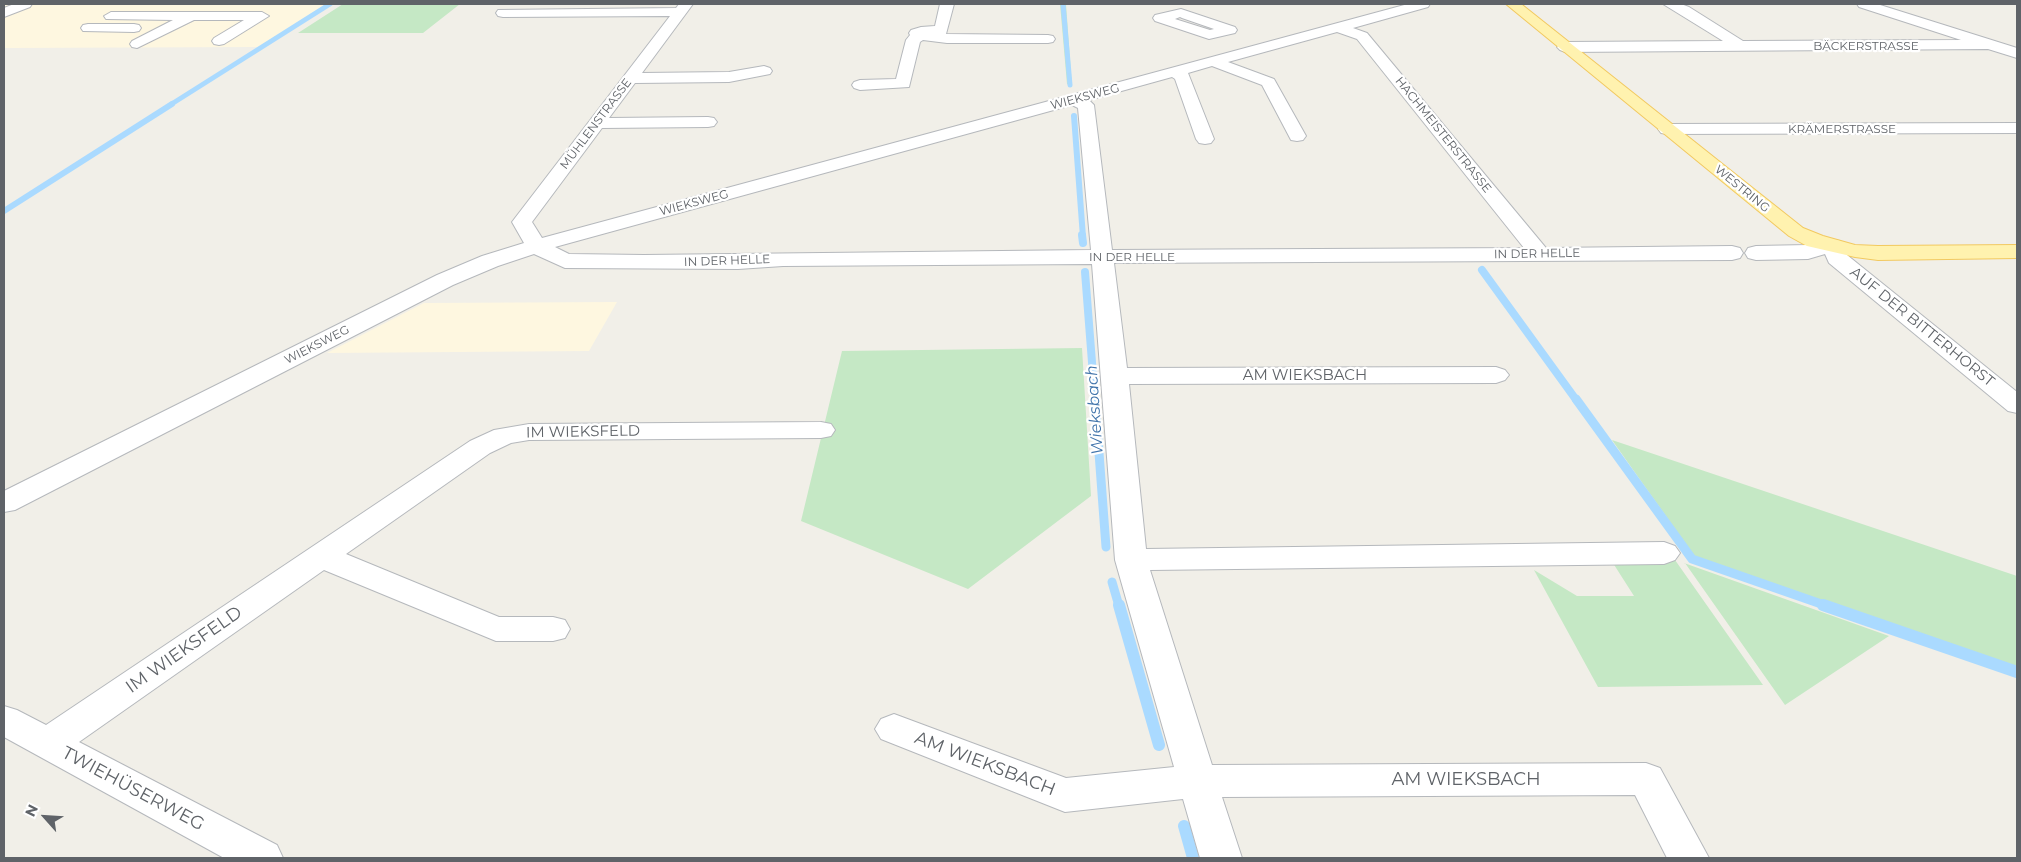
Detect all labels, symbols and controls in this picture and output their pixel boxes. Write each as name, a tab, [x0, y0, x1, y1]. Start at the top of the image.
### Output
street label: BÄCKERSTRASSE	[1813, 39, 1919, 53]
street label: HACHMEISTERSTRASSE	[1392, 74, 1494, 196]
street label: MÜHLENSTRASSE	[557, 76, 635, 172]
street label: WIEKSWEG	[1049, 81, 1121, 113]
street label: KRÄMERSTRASSE	[1788, 122, 1896, 136]
street label: WESTRING	[1712, 162, 1772, 216]
street label: WIEKSWEG	[658, 187, 730, 219]
street label: IN DER HELLE	[1494, 246, 1580, 262]
street label: IN DER HELLE	[1089, 250, 1175, 264]
street label: IN DER HELLE	[684, 252, 770, 270]
street label: AUF DER BITTERHORST	[1846, 263, 1998, 391]
street label: WIEKSWEG	[282, 322, 352, 368]
water label: Wieksbach	[1082, 365, 1108, 455]
street label: AM WIEKSBACH	[1243, 367, 1367, 385]
street label: IM WIEKSFELD	[526, 422, 640, 442]
street label: IM WIEKSFELD	[122, 602, 246, 698]
street label: AM WIEKSBACH	[911, 727, 1059, 801]
street label: TWIEHÜSERWEG	[58, 742, 208, 836]
street label: AM WIEKSBACH	[1391, 769, 1541, 791]
north arrow	[20, 792, 70, 842]
text: N	[21, 801, 42, 819]

